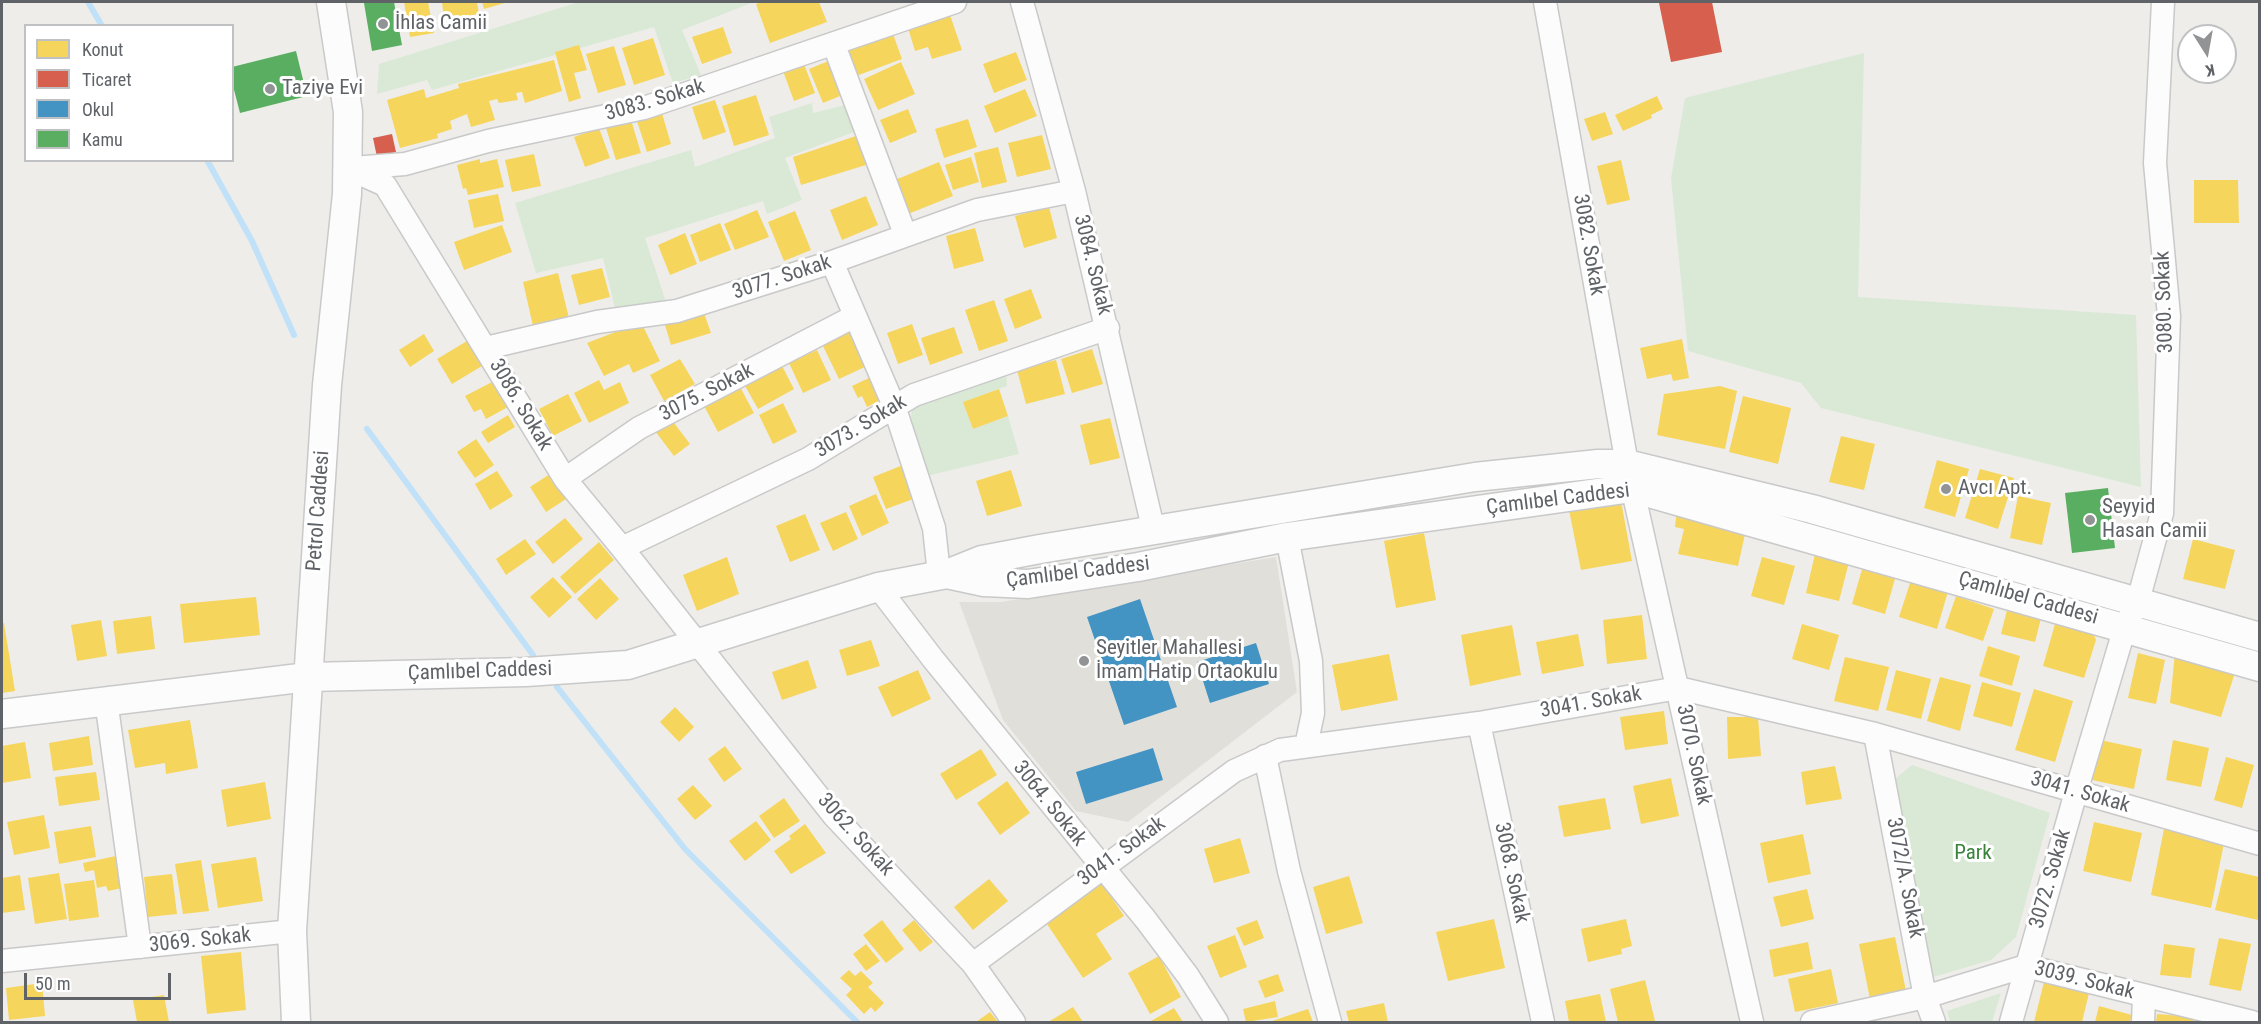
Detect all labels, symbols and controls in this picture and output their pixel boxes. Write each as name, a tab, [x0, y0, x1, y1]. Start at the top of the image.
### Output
place label: İhlas Camii	[395, 11, 487, 37]
marker: İhlas Camii	[376, 17, 390, 31]
legend	[24, 24, 234, 162]
north arrow	[2177, 24, 2237, 84]
text: Konut	[82, 39, 123, 60]
text: K	[2204, 60, 2216, 80]
text: Ticaret	[82, 69, 132, 90]
street label: 3083. Sokak	[602, 75, 708, 127]
place label: Taziye Evi	[282, 76, 363, 102]
marker: Taziye Evi	[263, 82, 277, 96]
text: Okul	[82, 99, 114, 120]
text: Kamu	[82, 129, 123, 150]
street label: 3082. Sokak	[1567, 192, 1609, 298]
street label: 3084. Sokak	[1067, 212, 1117, 318]
street label: 3077. Sokak	[729, 250, 835, 306]
street label: 3080. Sokak	[2151, 250, 2179, 354]
street label: 3086. Sokak	[483, 355, 557, 455]
street label: 3075. Sokak	[656, 359, 758, 427]
street label: 3073. Sokak	[811, 390, 911, 464]
street label: Petrol Caddesi	[302, 450, 336, 572]
place label: Avcı Apt.	[1958, 476, 2032, 502]
street label: Çamlıbel Caddesi	[1485, 479, 1631, 521]
marker: Avcı Apt.	[1939, 482, 1953, 496]
place label: Seyyid Hasan Camii	[2102, 495, 2207, 545]
marker: Seyyid Hasan Camii	[2083, 513, 2097, 527]
street label: Çamlıbel Caddesi	[1005, 552, 1151, 594]
street label: Çamlıbel Caddesi	[1955, 567, 2101, 631]
place label: Seyitler Mahallesi İmam Hatip Ortaokulu	[1096, 636, 1278, 686]
marker: Seyitler Mahallesi İmam Hatip Ortaokulu	[1077, 654, 1091, 668]
street label: Çamlıbel Caddesi	[407, 657, 553, 687]
street label: 3041. Sokak	[1538, 682, 1644, 724]
street label: 3070. Sokak	[1670, 702, 1716, 808]
street label: 3064. Sokak	[1007, 756, 1091, 852]
street label: 3041. Sokak	[2027, 767, 2133, 819]
street label: 3062. Sokak	[811, 789, 899, 881]
street label: 3041. Sokak	[1073, 812, 1171, 892]
street label: 3072/A. Sokak	[1880, 816, 1928, 940]
street label: 3068. Sokak	[1488, 820, 1534, 926]
street label: 3072. Sokak	[2025, 826, 2077, 932]
park label: Park	[1954, 841, 1992, 867]
street label: 3069. Sokak	[148, 923, 252, 959]
street label: 3039. Sokak	[2031, 956, 2137, 1006]
scale bar	[27, 961, 174, 999]
text: 50 m	[35, 973, 70, 994]

